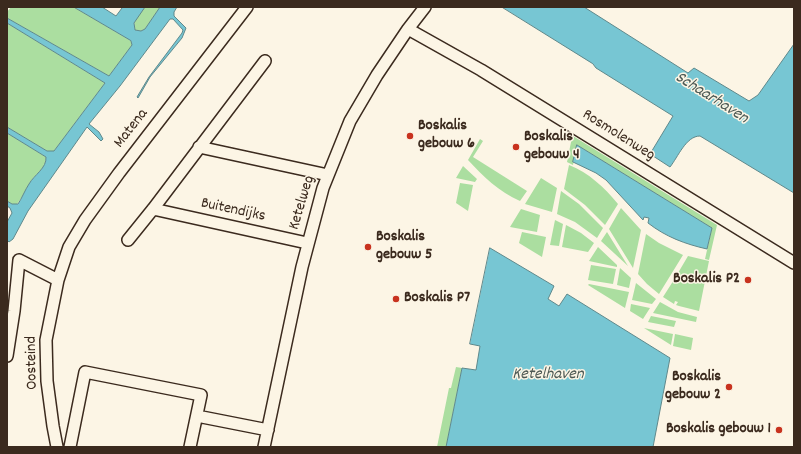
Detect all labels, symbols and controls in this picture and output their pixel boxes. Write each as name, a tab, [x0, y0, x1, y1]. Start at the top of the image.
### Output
water label: Schaarhaven	[671, 68, 751, 130]
street label: Matena	[111, 105, 153, 153]
street label: Rosmolenweg	[578, 106, 658, 166]
place label: Boskalis gebouw 6	[418, 117, 475, 155]
place label: Boskalis gebouw 4	[524, 128, 580, 166]
marker: Boskalis gebouw 6	[405, 131, 415, 141]
marker: Boskalis gebouw 4	[511, 142, 521, 152]
street label: Ketelweg	[286, 174, 320, 232]
street label: Buitendijks	[199, 195, 267, 227]
place label: Boskalis gebouw 5	[376, 228, 432, 266]
marker: Boskalis gebouw 5	[363, 242, 373, 252]
place label: Boskalis P2	[673, 270, 740, 290]
marker: Boskalis P2	[743, 275, 753, 285]
place label: Boskalis P7	[404, 289, 470, 309]
marker: Boskalis P7	[391, 294, 401, 304]
street label: Oosteind	[23, 336, 43, 390]
water label: Ketelhaven	[512, 366, 584, 386]
place label: Boskalis gebouw 2	[665, 368, 721, 406]
marker: Boskalis gebouw 2	[724, 382, 734, 392]
place label: Boskalis gebouw 1	[666, 420, 771, 440]
marker: Boskalis gebouw 1	[774, 425, 784, 435]

